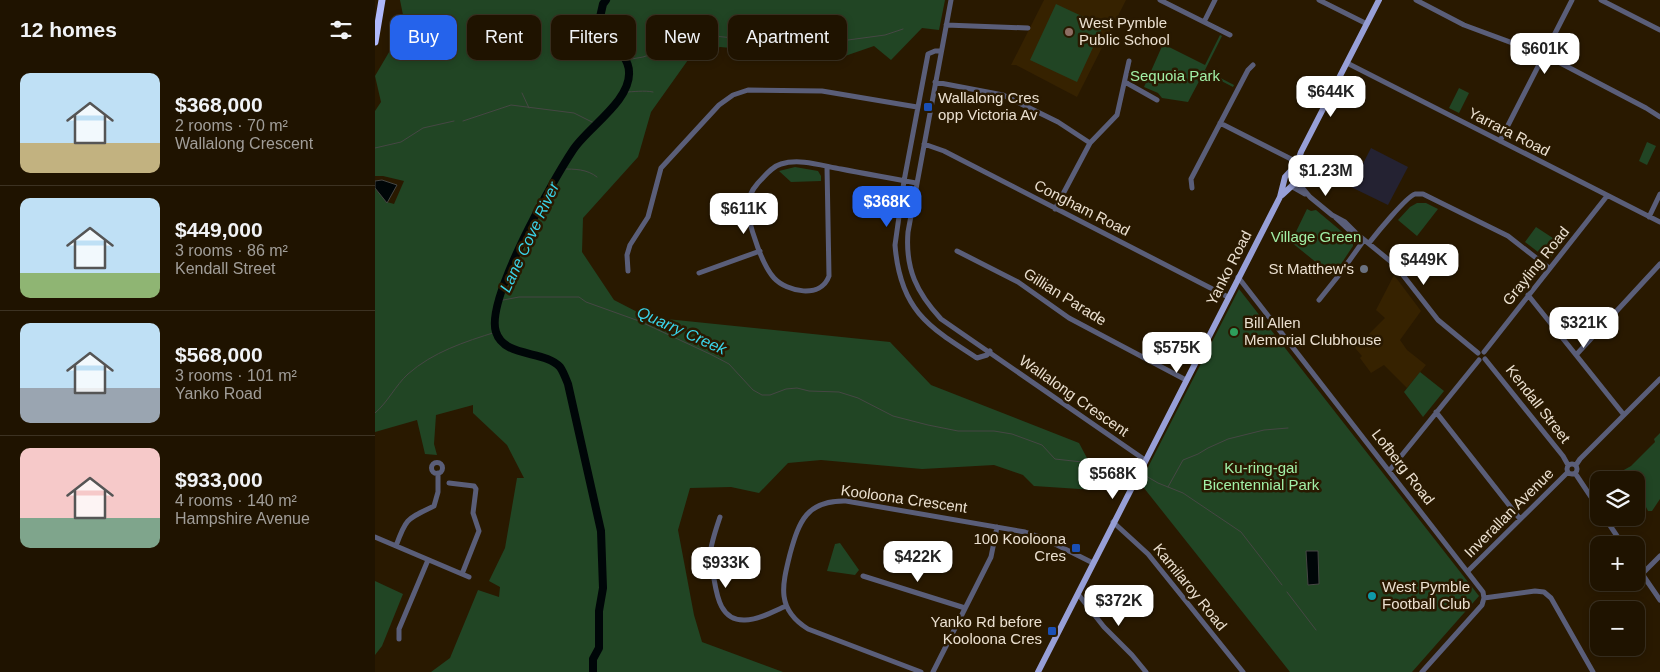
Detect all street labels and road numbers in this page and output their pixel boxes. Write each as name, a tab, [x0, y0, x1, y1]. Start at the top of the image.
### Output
street label: Yarrara Road	[1466, 104, 1553, 159]
street label: Congham Road	[1032, 176, 1133, 239]
street label: Grayling Road	[1499, 223, 1572, 308]
street label: Yanko Road	[1202, 228, 1255, 308]
street label: Gillian Parade	[1021, 264, 1110, 329]
street label: Wallalong Crescent	[1016, 351, 1133, 440]
street label: Kendall Street	[1503, 361, 1575, 447]
street label: Lofberg Road	[1369, 426, 1438, 508]
street label: Inverallan Avenue	[1461, 465, 1557, 561]
street label: Kooloona Crescent	[840, 481, 969, 516]
street label: Kamilaroy Road	[1150, 540, 1231, 634]

